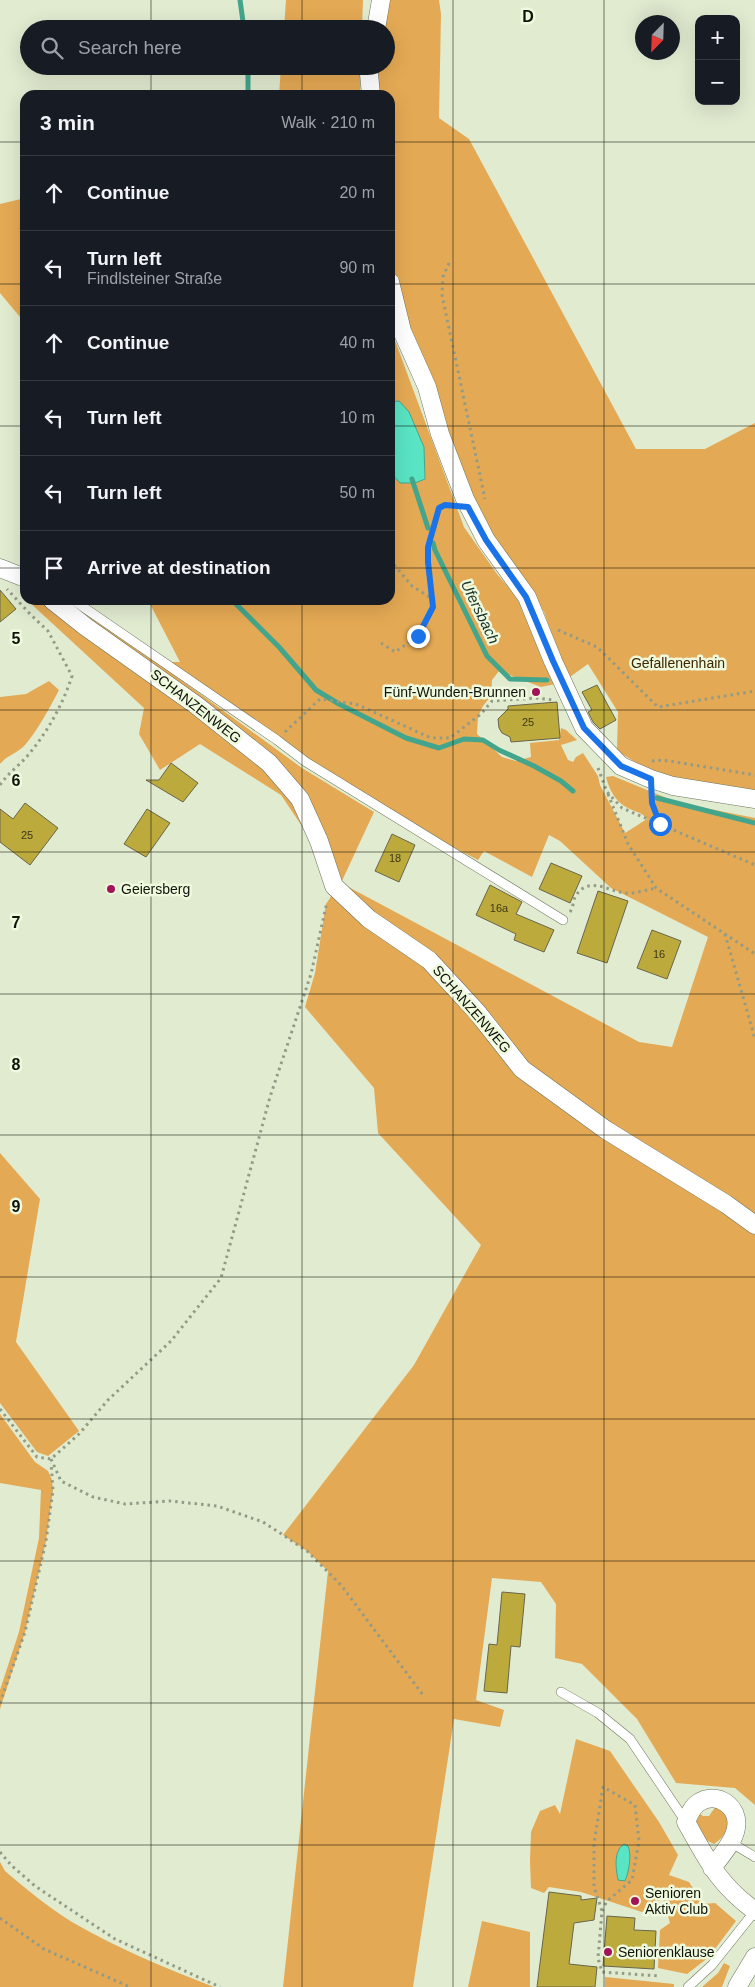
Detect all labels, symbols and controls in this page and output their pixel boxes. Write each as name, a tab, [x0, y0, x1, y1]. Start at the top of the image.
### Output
text: D	[522, 8, 534, 25]
north arrow	[635, 15, 680, 60]
map controls	[695, 15, 740, 105]
button: +	[695, 15, 740, 60]
search box	[20, 20, 395, 75]
icon: search	[38, 34, 66, 62]
text: Search here	[78, 37, 182, 58]
button: −	[695, 60, 740, 105]
text: 3 min	[40, 111, 95, 134]
text: Walk · 210 m	[281, 114, 375, 131]
icon: ahead	[40, 179, 68, 207]
text: Continue	[87, 182, 169, 203]
text: 20 m	[339, 184, 375, 201]
text: Turn left	[87, 248, 162, 269]
icon: left	[40, 254, 68, 282]
text: 90 m	[339, 259, 375, 276]
text: Findlsteiner Straße	[87, 270, 222, 287]
icon: ahead	[40, 329, 68, 357]
text: Continue	[87, 332, 169, 353]
text: 40 m	[339, 334, 375, 351]
icon: left	[40, 404, 68, 432]
text: Turn left	[87, 407, 162, 428]
text: 10 m	[339, 409, 375, 426]
icon: left	[40, 479, 68, 507]
text: Turn left	[87, 482, 162, 503]
text: 50 m	[339, 484, 375, 501]
icon: arrive	[40, 554, 68, 582]
text: Arrive at destination	[87, 557, 271, 578]
water label: Ufersbach	[458, 577, 503, 646]
route end	[407, 625, 430, 648]
text: 5	[12, 630, 21, 647]
park label: Gefallenenhain	[631, 655, 725, 671]
street label: SCHANZENWEG	[148, 666, 244, 746]
place label: Fünf-Wunden-Brunnen	[384, 684, 526, 700]
marker: Fünf-Wunden-Brunnen	[530, 686, 542, 698]
house number: 25	[522, 716, 534, 728]
text: 6	[12, 772, 21, 789]
route start	[649, 813, 672, 836]
house number: 25	[21, 829, 33, 841]
house number: 18	[389, 852, 401, 864]
place label: Geiersberg	[121, 881, 190, 897]
marker: Geiersberg	[105, 883, 117, 895]
house number: 16a	[490, 902, 509, 914]
text: 7	[12, 914, 21, 931]
house number: 16	[653, 948, 665, 960]
street label: SCHANZENWEG	[430, 962, 514, 1056]
text: 8	[12, 1056, 21, 1073]
text: 9	[12, 1198, 21, 1215]
place label: Senioren Aktiv Club	[645, 1885, 708, 1917]
marker: Senioren Aktiv Club	[629, 1895, 641, 1907]
place label: Seniorenklause	[618, 1944, 715, 1960]
marker: Seniorenklause	[602, 1946, 614, 1958]

